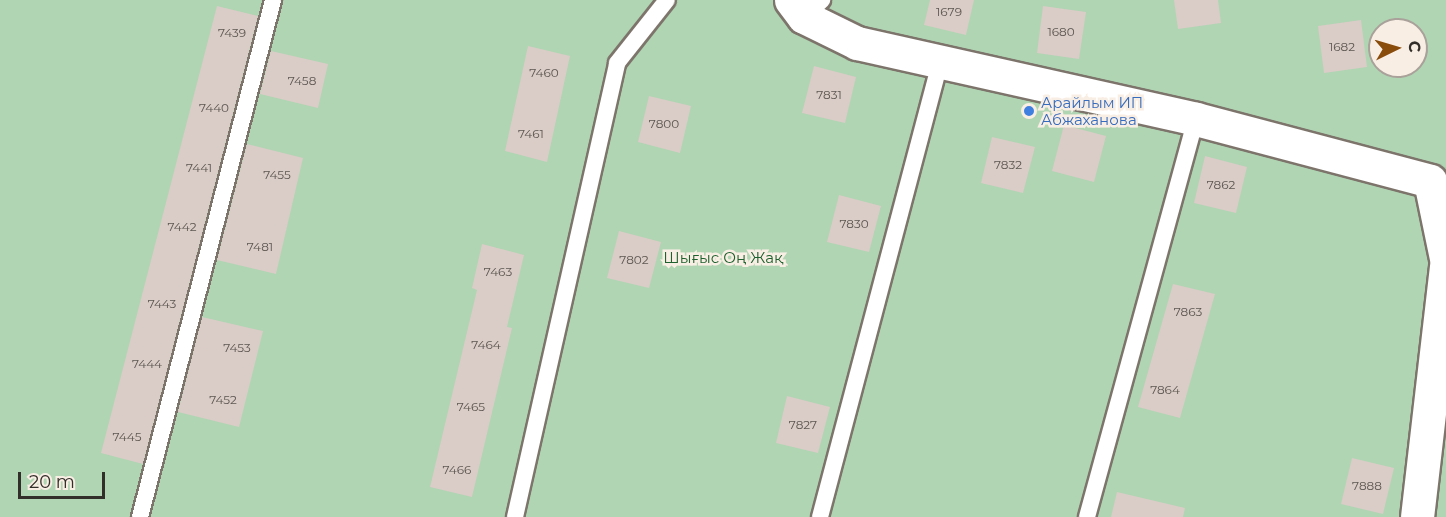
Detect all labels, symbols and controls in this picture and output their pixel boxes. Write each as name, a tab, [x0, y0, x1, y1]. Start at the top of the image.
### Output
house number: 1679	[936, 5, 962, 19]
north arrow	[1368, 18, 1428, 78]
house number: 1680	[1047, 25, 1075, 39]
house number: 7439	[218, 26, 246, 40]
house number: 1682	[1329, 40, 1355, 54]
text: С	[1404, 40, 1424, 53]
house number: 7460	[529, 66, 559, 80]
house number: 7458	[288, 74, 316, 88]
house number: 7831	[816, 88, 842, 102]
place label: Арайлым ИП Абжаханова	[1041, 93, 1143, 128]
house number: 7440	[199, 101, 229, 115]
marker: Арайлым ИП Абжаханова	[1022, 104, 1036, 118]
house number: 7800	[649, 117, 679, 131]
house number: 7461	[518, 127, 544, 141]
house number: 7832	[994, 158, 1022, 172]
house number: 7441	[186, 161, 212, 175]
house number: 7455	[263, 168, 291, 182]
house number: 7862	[1207, 178, 1235, 192]
house number: 7830	[839, 217, 869, 231]
house number: 7442	[168, 220, 196, 234]
house number: 7481	[247, 240, 273, 254]
park label: Шығыс Оң Жақ	[663, 249, 783, 267]
house number: 7802	[619, 253, 649, 267]
house number: 7463	[484, 265, 512, 279]
house number: 7443	[148, 297, 176, 311]
house number: 7863	[1174, 305, 1202, 319]
house number: 7464	[471, 338, 501, 352]
house number: 7453	[223, 341, 251, 355]
house number: 7444	[132, 357, 162, 371]
house number: 7864	[1150, 383, 1180, 397]
house number: 7452	[209, 393, 237, 407]
house number: 7465	[457, 400, 485, 414]
house number: 7827	[789, 418, 817, 432]
house number: 7445	[113, 430, 141, 444]
scale bar	[21, 460, 108, 498]
house number: 7466	[443, 463, 471, 477]
text: 20 m	[29, 471, 75, 493]
house number: 7888	[1352, 479, 1382, 493]

